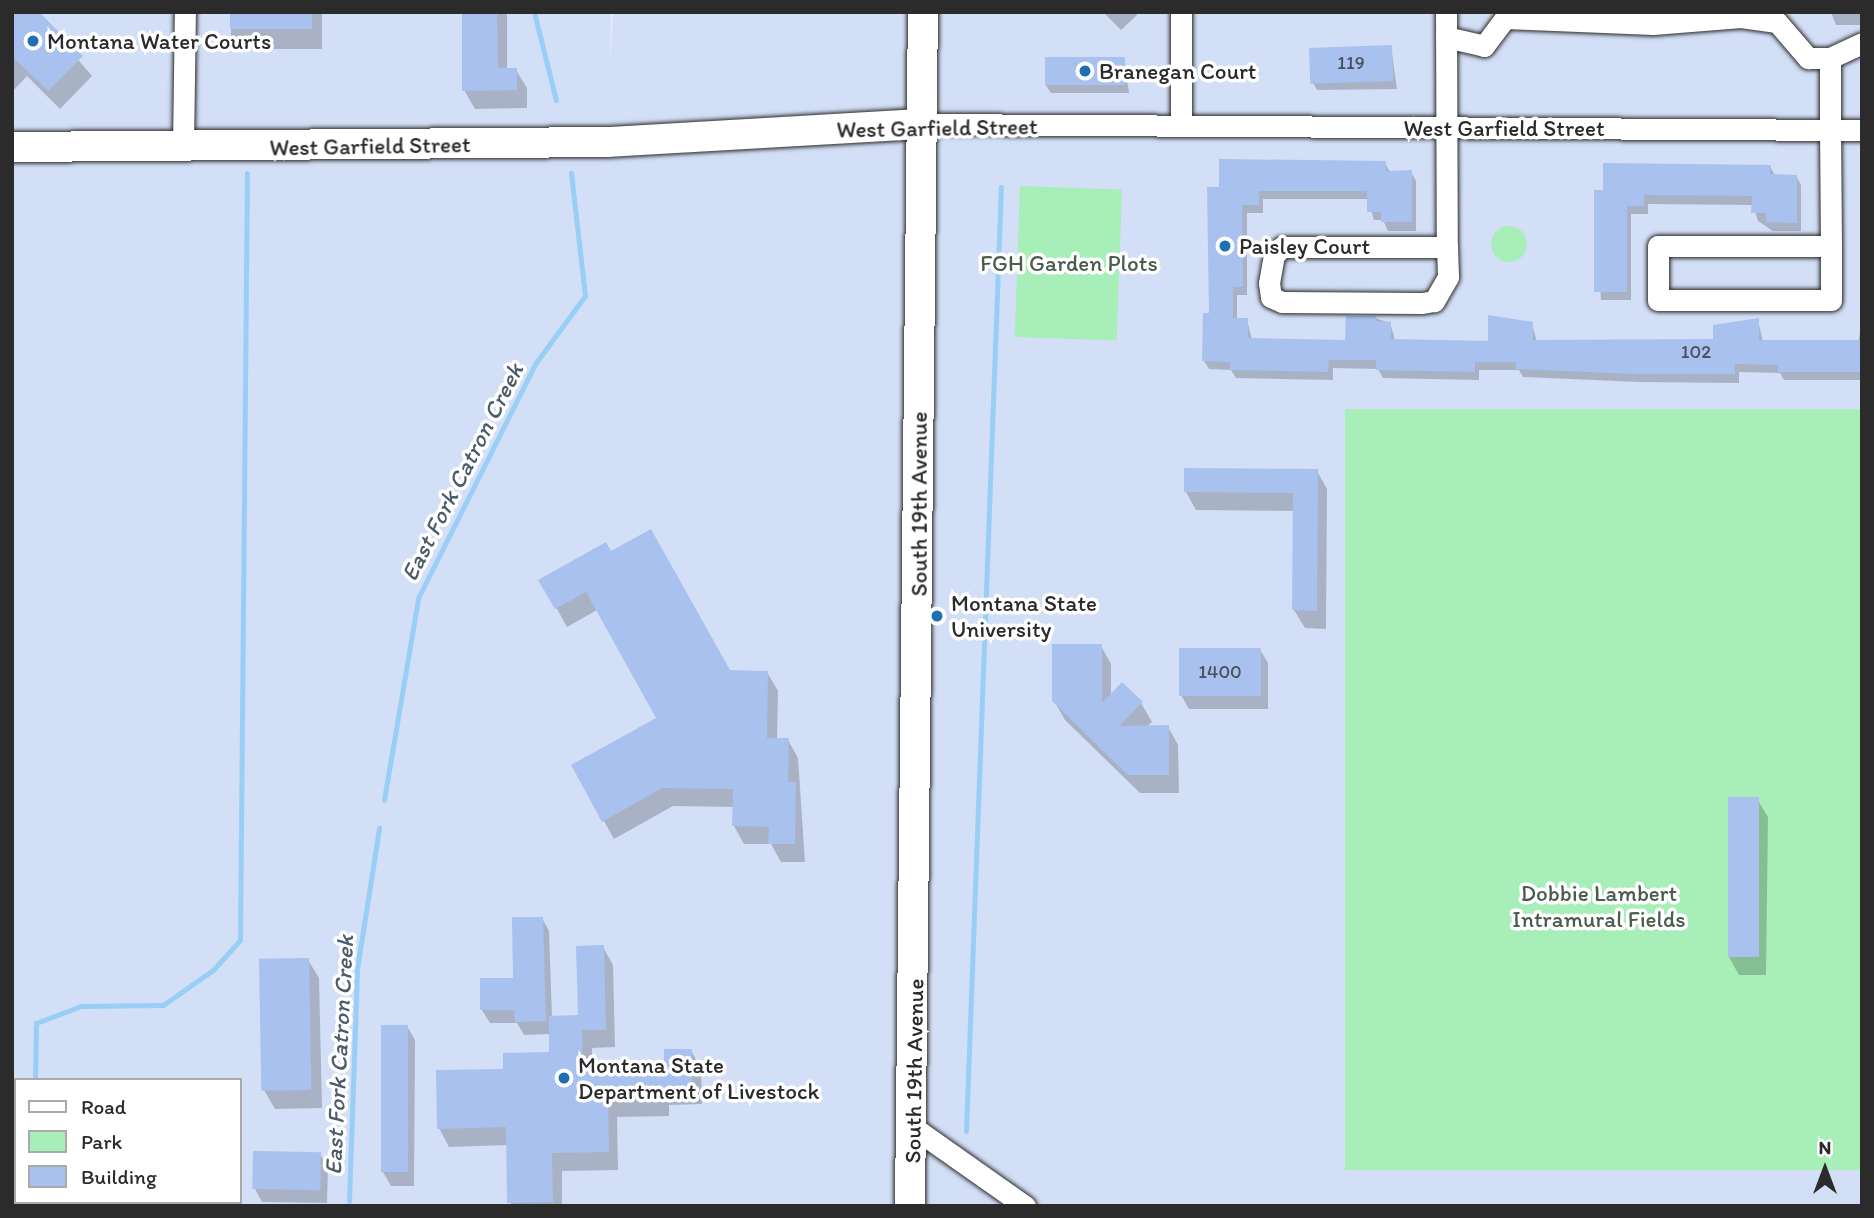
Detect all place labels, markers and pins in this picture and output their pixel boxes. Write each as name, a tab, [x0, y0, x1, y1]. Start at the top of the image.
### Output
place label: Montana Water Courts	[47, 27, 271, 55]
marker: Montana Water Courts	[25, 33, 41, 49]
place label: Branegan Court	[1099, 57, 1257, 85]
marker: Branegan Court	[1077, 63, 1093, 79]
place label: Paisley Court	[1239, 232, 1370, 260]
marker: Paisley Court	[1217, 238, 1233, 254]
place label: Montana State University	[951, 589, 1097, 643]
marker: Montana State University	[929, 608, 945, 624]
place label: Montana State Department of Livestock	[578, 1051, 819, 1105]
marker: Montana State Department of Livestock	[556, 1070, 572, 1086]

